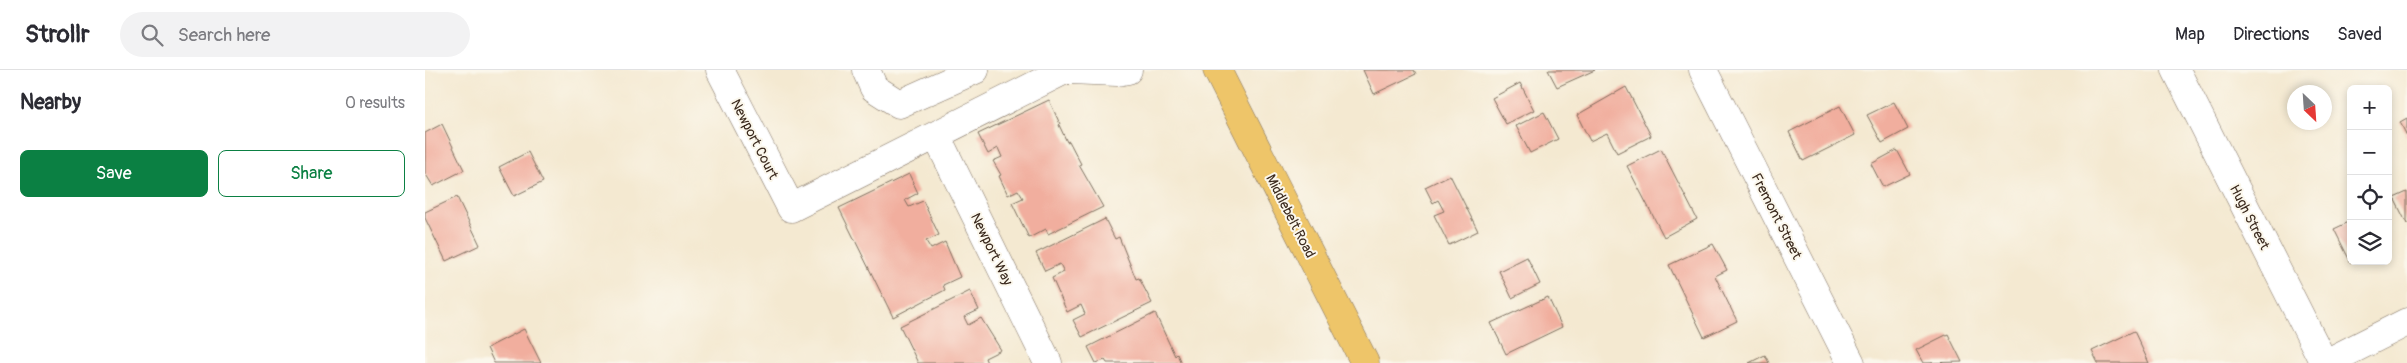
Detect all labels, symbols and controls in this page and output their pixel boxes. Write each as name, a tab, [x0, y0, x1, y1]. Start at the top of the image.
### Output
search box	[120, 12, 470, 57]
text: Strollr	[25, 20, 90, 49]
icon: search	[138, 21, 166, 49]
text: Search here	[178, 23, 270, 47]
text: Map	[2175, 23, 2205, 46]
text: Directions	[2233, 23, 2309, 46]
text: Saved	[2337, 23, 2382, 46]
north arrow	[2287, 85, 2332, 130]
map controls	[2347, 85, 2392, 265]
button: +	[2347, 85, 2392, 130]
text: Nearby	[20, 89, 81, 116]
text: 0 results	[345, 93, 405, 113]
street label: Newport Court	[727, 96, 782, 182]
button: −	[2347, 130, 2392, 175]
button: Save	[20, 150, 208, 197]
button: Share	[218, 150, 405, 197]
street label: Fremont Street	[1748, 170, 1806, 262]
street label: Middlebelt Road	[1262, 172, 1319, 261]
button: locate	[2347, 175, 2392, 220]
street label: Hugh Street	[2226, 182, 2273, 253]
street label: Newport Way	[967, 210, 1016, 288]
button: layers	[2347, 220, 2392, 265]

